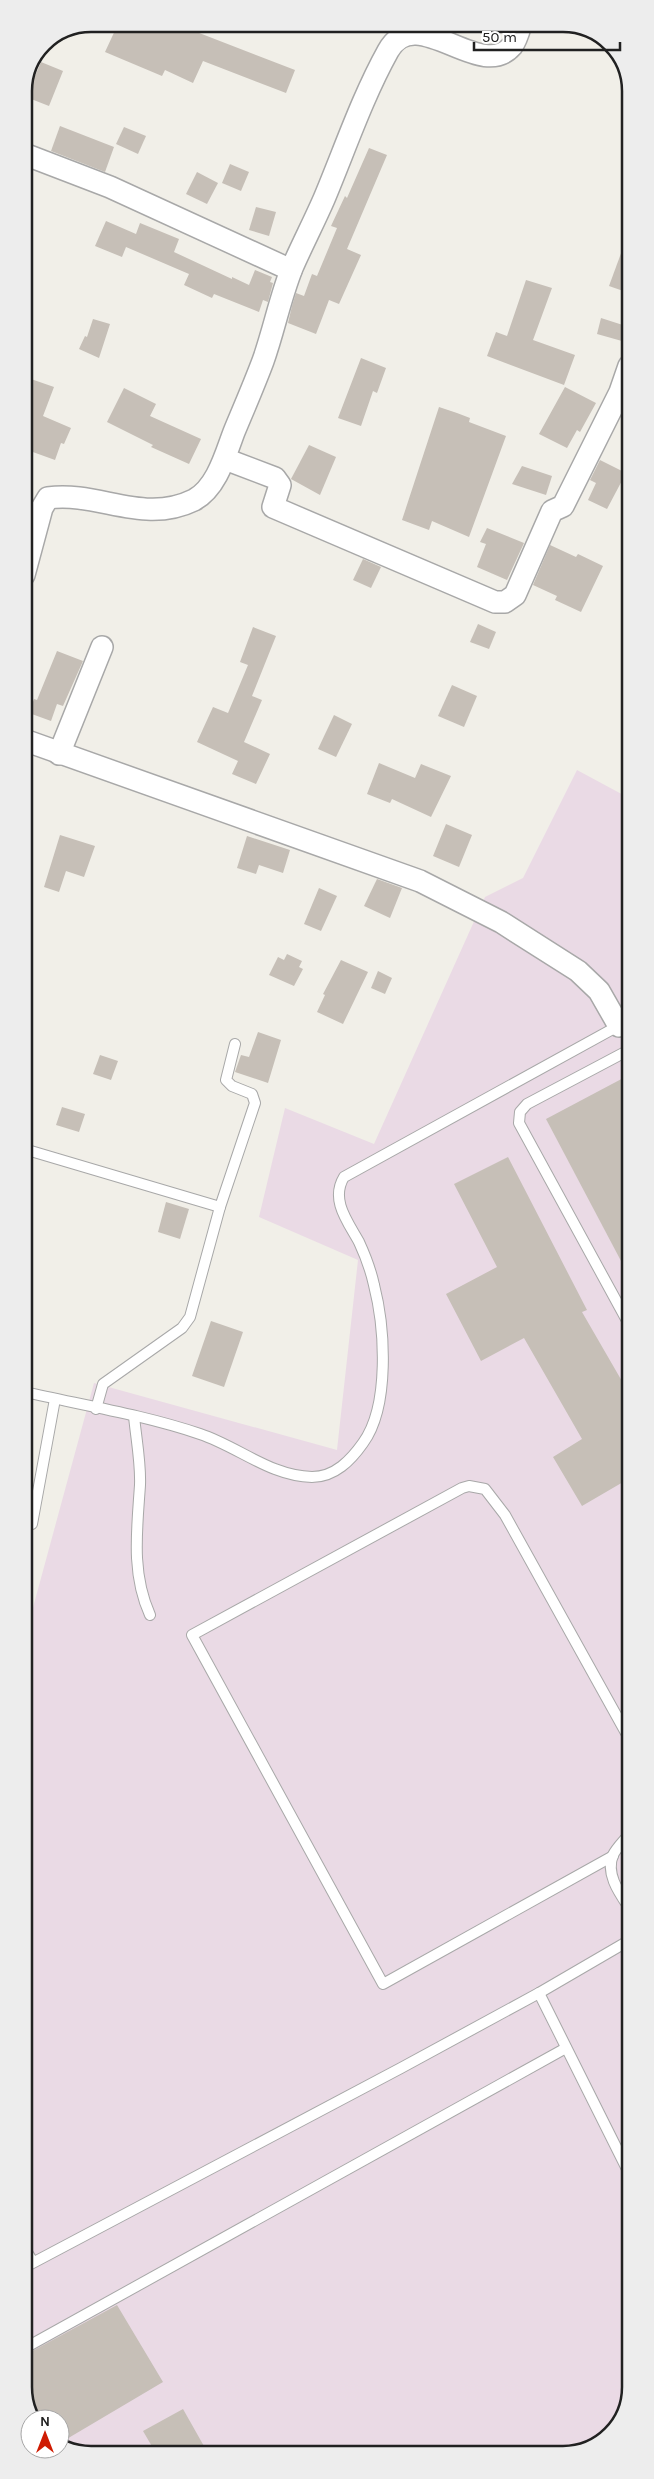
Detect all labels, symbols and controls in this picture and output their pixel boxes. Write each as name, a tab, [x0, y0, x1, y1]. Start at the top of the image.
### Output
scale bar	[474, 20, 620, 52]
text: 50 m	[482, 28, 517, 46]
north arrow	[20, 2409, 70, 2459]
text: N	[40, 2413, 50, 2430]

